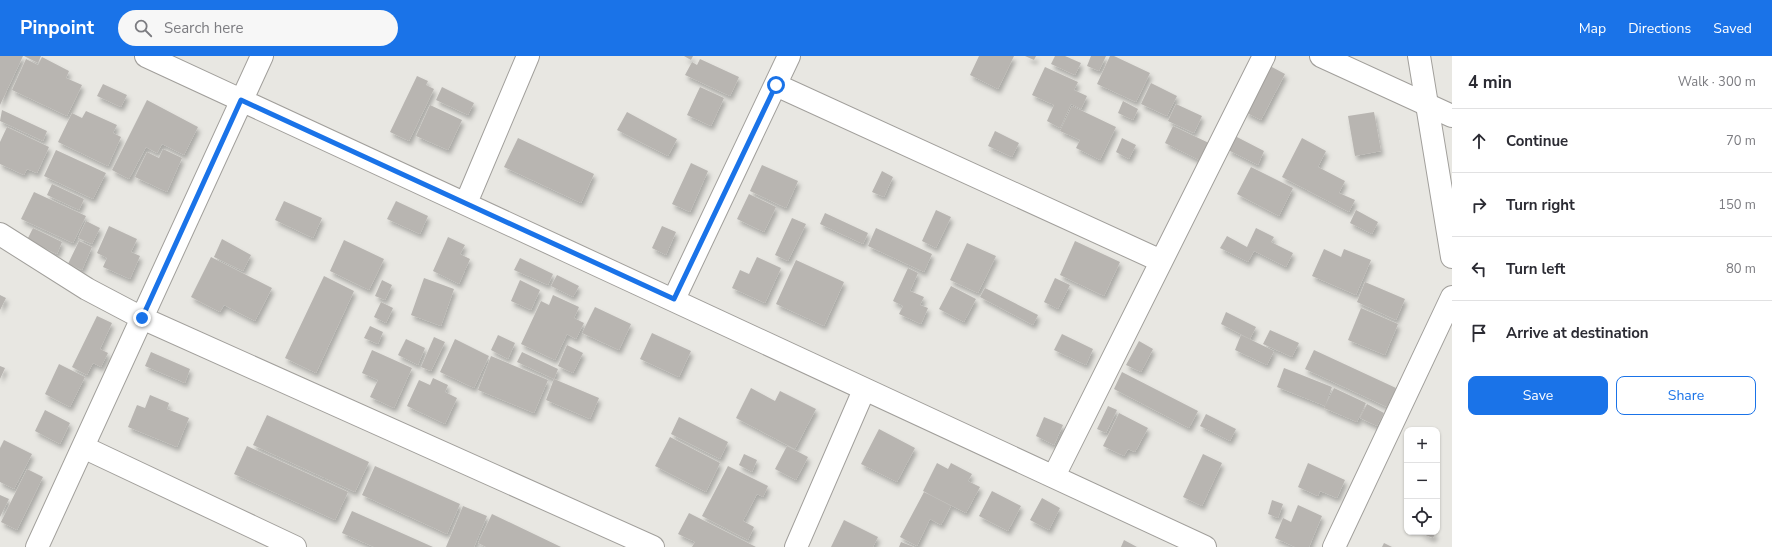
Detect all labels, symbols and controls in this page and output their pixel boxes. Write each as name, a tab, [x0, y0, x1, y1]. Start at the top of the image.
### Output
search box	[118, 10, 398, 46]
text: Pinpoint	[20, 15, 94, 41]
icon: search	[132, 17, 154, 39]
text: Search here	[164, 18, 243, 38]
text: Map	[1579, 19, 1606, 38]
text: Directions	[1628, 19, 1691, 38]
text: Saved	[1713, 19, 1752, 38]
text: 4 min	[1468, 71, 1512, 94]
text: Walk · 300 m	[1678, 73, 1756, 91]
route start	[767, 76, 785, 94]
icon: ahead	[1468, 130, 1490, 152]
text: Continue	[1506, 131, 1568, 151]
text: 70 m	[1726, 132, 1756, 150]
icon: right	[1468, 194, 1490, 216]
text: Turn right	[1506, 195, 1575, 215]
text: 150 m	[1718, 196, 1756, 214]
icon: left	[1468, 258, 1490, 280]
text: Turn left	[1506, 259, 1565, 279]
text: 80 m	[1726, 260, 1756, 278]
route end	[133, 309, 151, 327]
icon: arrive	[1468, 322, 1490, 344]
text: Arrive at destination	[1506, 323, 1649, 343]
button: Save	[1468, 376, 1608, 415]
button: Share	[1616, 376, 1756, 415]
map controls	[1404, 427, 1440, 535]
button: +	[1404, 427, 1440, 463]
button: −	[1404, 463, 1440, 499]
button: locate	[1404, 499, 1440, 535]

